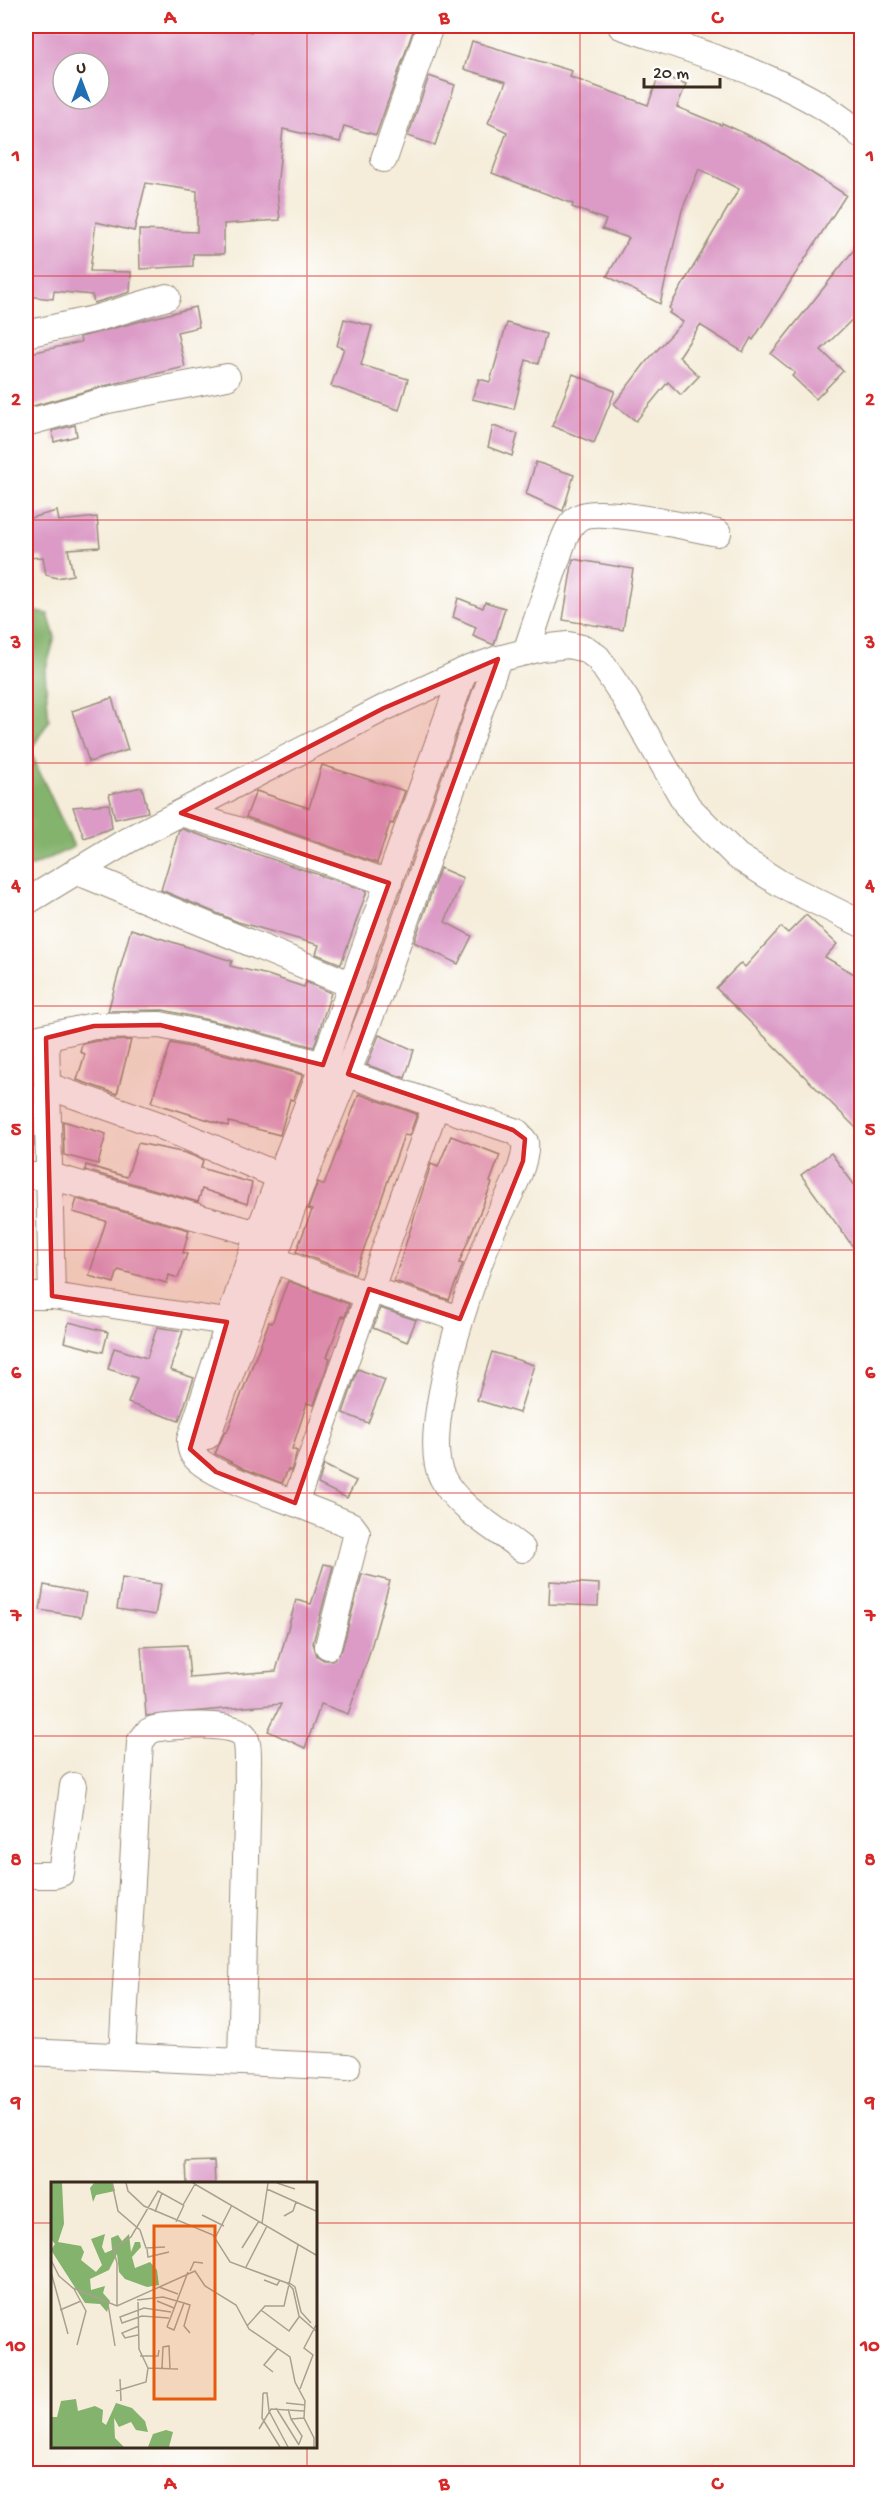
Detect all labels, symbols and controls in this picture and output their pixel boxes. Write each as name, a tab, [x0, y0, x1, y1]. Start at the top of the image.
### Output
text: A	[163, 8, 178, 31]
text: B	[438, 8, 450, 31]
text: C	[711, 8, 725, 31]
north arrow	[51, 51, 111, 111]
scale bar	[644, 51, 720, 89]
text: U	[76, 60, 86, 79]
text: 20 m	[653, 64, 689, 85]
text: 1	[11, 146, 20, 169]
text: 1	[865, 146, 874, 169]
text: 2	[11, 390, 21, 413]
text: 2	[865, 390, 875, 413]
text: 3	[10, 633, 21, 656]
text: 3	[864, 633, 875, 656]
text: 4	[10, 876, 21, 899]
text: 4	[864, 876, 875, 899]
text: 5	[11, 1120, 22, 1143]
text: 5	[865, 1120, 876, 1143]
text: 6	[11, 1363, 22, 1386]
text: 6	[865, 1363, 876, 1386]
text: 7	[10, 1606, 23, 1629]
text: 7	[864, 1606, 877, 1629]
text: 8	[11, 1850, 22, 1873]
text: 8	[865, 1850, 876, 1873]
text: 9	[10, 2093, 21, 2116]
text: 9	[864, 2093, 875, 2116]
inset map	[51, 2182, 316, 2448]
text: 10	[5, 2336, 26, 2359]
text: 10	[859, 2336, 880, 2359]
text: A	[163, 2474, 178, 2497]
text: B	[438, 2474, 450, 2497]
text: C	[711, 2474, 725, 2497]

